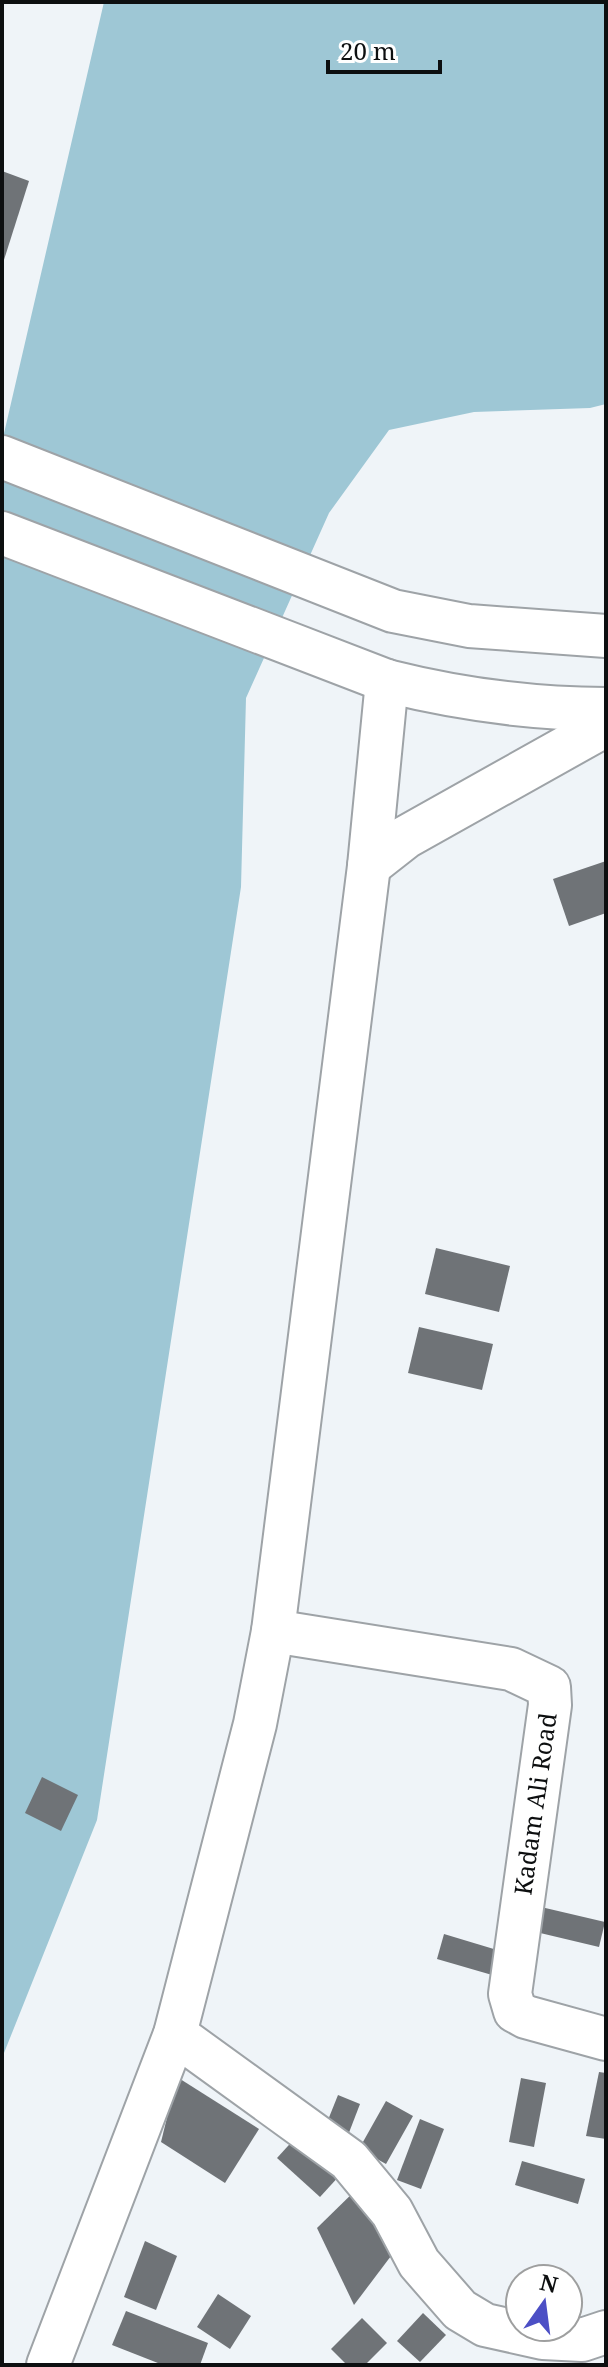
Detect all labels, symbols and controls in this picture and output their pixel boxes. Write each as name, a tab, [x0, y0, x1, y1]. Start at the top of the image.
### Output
scale bar	[328, 24, 440, 74]
text: 20 m	[340, 34, 396, 67]
street label: Kadam Ali Road	[505, 1710, 564, 1897]
north arrow	[504, 2263, 584, 2343]
text: N	[537, 2266, 561, 2299]

